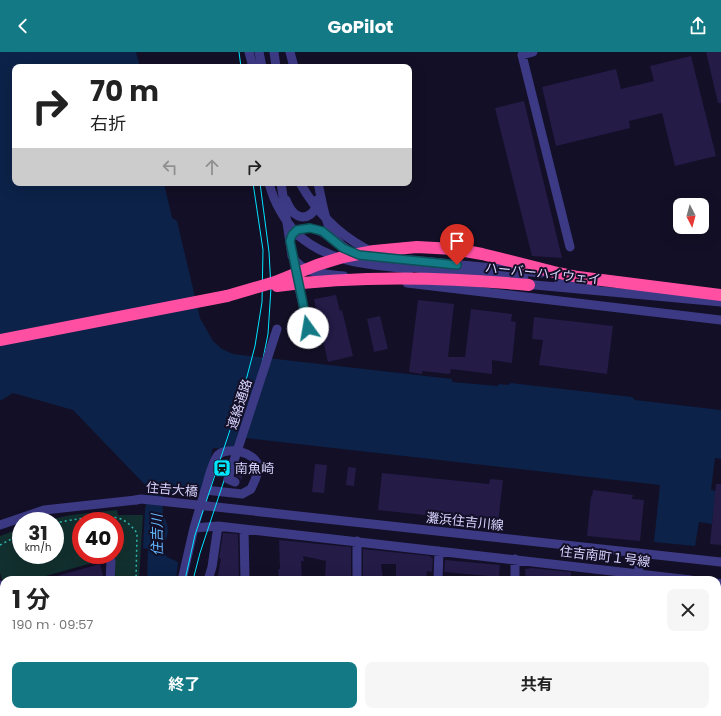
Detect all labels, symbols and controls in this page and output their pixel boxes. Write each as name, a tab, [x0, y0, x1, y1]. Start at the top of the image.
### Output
text: GoPilot	[328, 14, 393, 39]
icon: back	[12, 15, 34, 37]
icon: share	[687, 15, 709, 37]
text: 70 m	[90, 72, 159, 111]
icon: right	[24, 80, 76, 132]
text: 右折	[90, 111, 126, 136]
icon: left	[159, 156, 181, 178]
icon: ahead	[201, 156, 223, 178]
icon: right	[243, 156, 265, 178]
north arrow	[673, 198, 709, 234]
map controls	[673, 198, 709, 234]
pin	[440, 224, 474, 265]
icon: arrive	[446, 230, 468, 252]
street label: ハーバーハイウェイ	[484, 258, 602, 289]
position arrow	[287, 307, 329, 349]
street label: 連絡通路	[222, 376, 257, 432]
station icon: 南魚崎	[212, 458, 232, 478]
place label: 南魚崎	[235, 459, 274, 478]
street label: 住𠮷大橋	[145, 478, 199, 501]
street label: 灘浜住吉川線	[425, 508, 505, 535]
speed limit sign: 40	[72, 512, 124, 564]
water label: 住吉川	[147, 512, 167, 556]
text: 31	[28, 519, 48, 547]
text: km/h	[25, 540, 51, 555]
street label: 住吉南町１号線	[559, 542, 651, 571]
text: 1 分	[12, 583, 50, 616]
button: close	[667, 589, 709, 631]
text: 190 m · 09:57	[12, 615, 93, 634]
button: 終了	[12, 662, 357, 708]
button: 共有	[365, 662, 709, 708]

